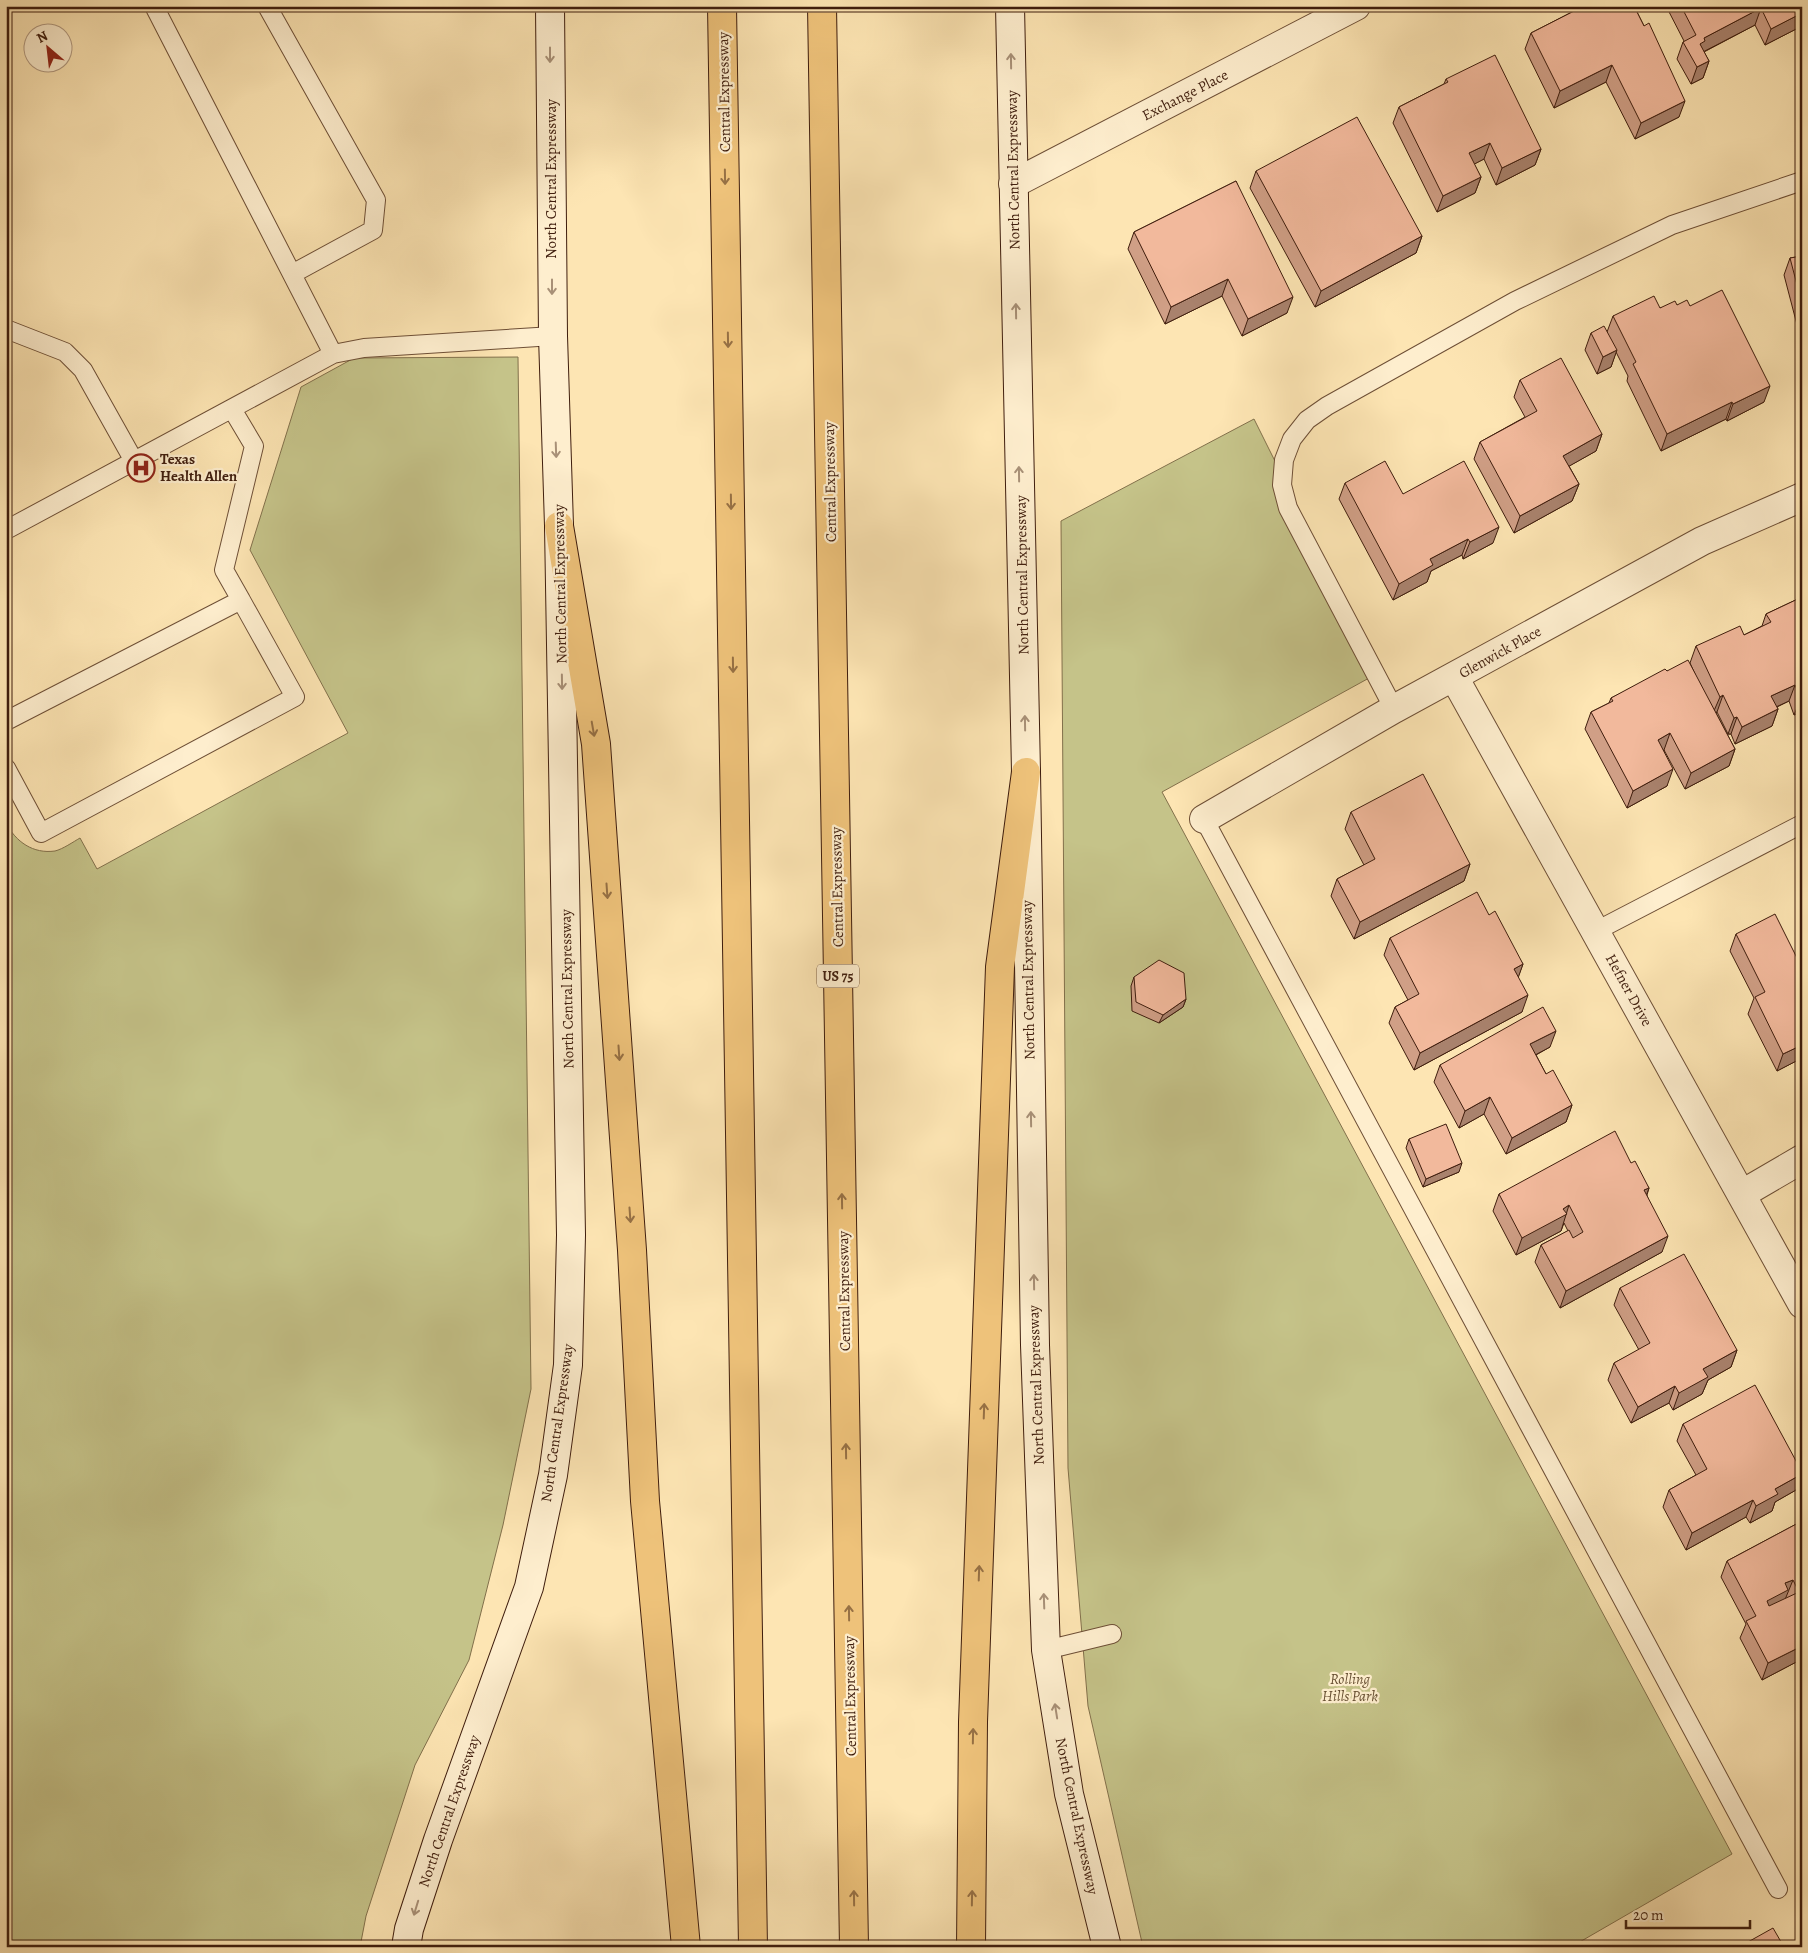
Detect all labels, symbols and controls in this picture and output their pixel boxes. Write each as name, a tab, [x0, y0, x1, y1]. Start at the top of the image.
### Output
north arrow	[22, 22, 72, 72]
text: N	[33, 26, 51, 48]
street label: Central Expressway	[713, 31, 735, 152]
one-way arrow	[545, 46, 555, 63]
one-way arrow	[1006, 53, 1016, 70]
street label: Exchange Place	[1138, 65, 1232, 125]
street label: North Central Expressway	[1002, 90, 1024, 250]
street label: North Central Expressway	[541, 99, 561, 259]
one-way arrow	[720, 169, 730, 185]
one-way arrow	[547, 279, 557, 295]
one-way arrow	[1011, 303, 1021, 320]
one-way arrow	[723, 332, 733, 348]
street label: Central Expressway	[819, 421, 841, 542]
one-way arrow	[552, 442, 561, 458]
place label: Texas Health Allen	[160, 449, 238, 486]
hospital icon: Texas Health Allen	[126, 453, 156, 483]
one-way arrow	[1015, 466, 1024, 482]
one-way arrow	[726, 494, 736, 510]
street label: North Central Expressway	[1011, 495, 1033, 655]
street label: North Central Expressway	[549, 504, 571, 664]
street label: Glenwick Place	[1455, 621, 1545, 683]
one-way arrow	[728, 656, 738, 673]
one-way arrow	[557, 674, 567, 690]
one-way arrow	[1020, 716, 1030, 732]
one-way arrow	[589, 721, 599, 737]
street label: Central Expressway	[826, 826, 848, 947]
one-way arrow	[603, 883, 612, 899]
street label: North Central Expressway	[1017, 900, 1039, 1060]
street label: North Central Expressway	[556, 909, 578, 1069]
street label: Hefner Drive	[1601, 950, 1657, 1030]
road number: US 75	[817, 964, 859, 988]
one-way arrow	[614, 1045, 624, 1061]
one-way arrow	[1026, 1111, 1036, 1128]
one-way arrow	[837, 1193, 847, 1209]
one-way arrow	[625, 1207, 635, 1223]
street label: Central Expressway	[833, 1230, 855, 1351]
one-way arrow	[1029, 1274, 1038, 1290]
street label: North Central Expressway	[1023, 1304, 1049, 1465]
street label: North Central Expressway	[536, 1342, 578, 1504]
one-way arrow	[980, 1403, 989, 1419]
one-way arrow	[841, 1443, 851, 1459]
one-way arrow	[974, 1565, 983, 1581]
one-way arrow	[1039, 1594, 1049, 1610]
one-way arrow	[844, 1605, 854, 1622]
street label: Central Expressway	[839, 1635, 861, 1756]
park label: Rolling Hills Park	[1322, 1669, 1378, 1706]
one-way arrow	[1050, 1703, 1060, 1719]
one-way arrow	[968, 1728, 978, 1744]
street label: North Central Expressway	[414, 1732, 485, 1890]
street label: North Central Expressway	[1051, 1736, 1103, 1897]
one-way arrow	[849, 1890, 858, 1906]
one-way arrow	[967, 1890, 976, 1906]
scale bar	[1626, 1898, 1749, 1930]
one-way arrow	[411, 1900, 420, 1915]
text: 20 m	[1633, 1905, 1664, 1925]

